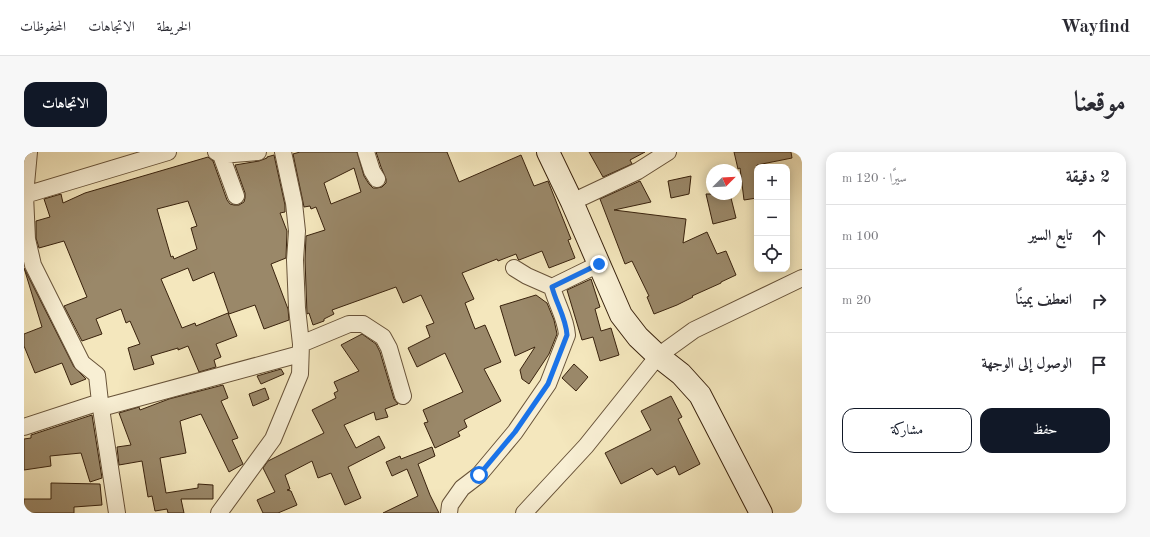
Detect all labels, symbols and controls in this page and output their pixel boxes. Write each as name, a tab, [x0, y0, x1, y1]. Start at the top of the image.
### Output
text: Wayfind	[1061, 18, 1130, 37]
text: المحفوظات	[20, 20, 66, 34]
text: الاتجاهات	[88, 20, 135, 34]
text: الخريطة	[157, 20, 191, 34]
button: الاتجاهات	[24, 82, 107, 127]
text: موقعنا	[1074, 90, 1126, 118]
north arrow	[706, 164, 742, 200]
map controls	[754, 164, 790, 272]
button: +	[754, 164, 790, 200]
text: 2 دقيقة	[1066, 169, 1110, 186]
text: سيرًا · 120 m	[842, 172, 907, 185]
button: −	[754, 200, 790, 236]
icon: ahead	[1088, 226, 1110, 248]
text: تابع السير	[1029, 229, 1072, 244]
text: 100 m	[842, 230, 879, 243]
button: locate	[754, 236, 790, 272]
route end	[590, 255, 608, 273]
icon: right	[1088, 290, 1110, 312]
text: انعطف يمينًا	[1016, 293, 1072, 308]
text: 20 m	[842, 294, 871, 307]
icon: arrive	[1088, 354, 1110, 376]
text: الوصول إلى الوجهة	[981, 357, 1072, 372]
button: مشاركة	[842, 408, 972, 453]
button: حفظ	[980, 408, 1110, 453]
route start	[470, 466, 488, 484]

